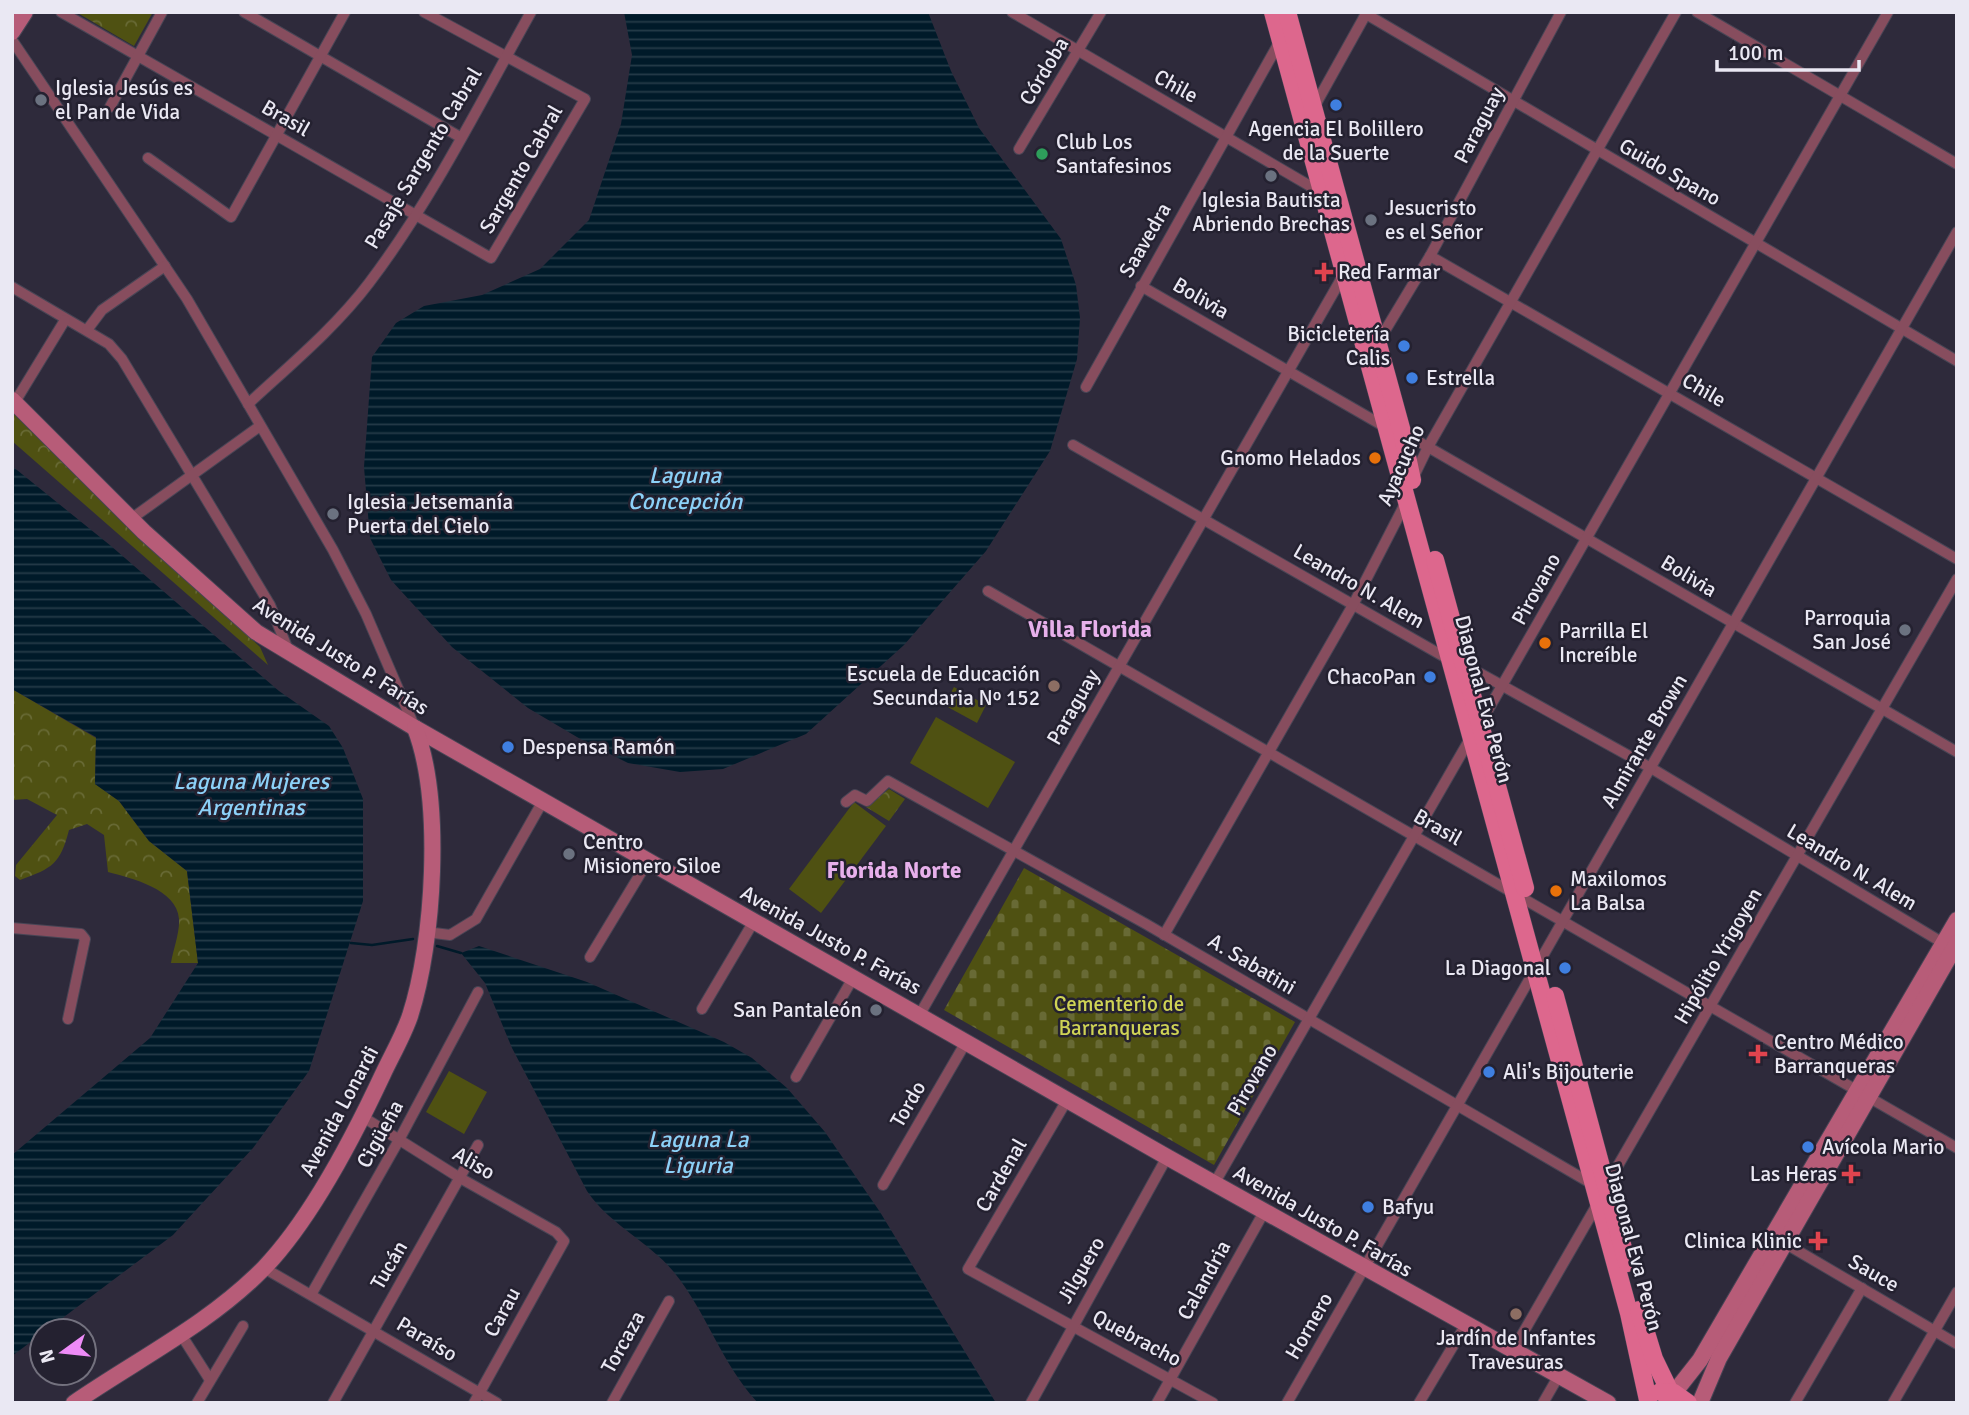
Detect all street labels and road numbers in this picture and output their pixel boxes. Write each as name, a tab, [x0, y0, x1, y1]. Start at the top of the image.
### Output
street label: Córdoba	[1014, 32, 1074, 110]
street label: Pasaje Sargento Cabral	[358, 63, 488, 253]
street label: Chile	[1149, 63, 1203, 109]
street label: Paraguay	[1448, 82, 1510, 168]
street label: Brasil	[257, 94, 315, 142]
street label: Sargento Cabral	[474, 100, 568, 238]
street label: Guido Spano	[1615, 132, 1725, 212]
street label: Saavedra	[1113, 198, 1177, 282]
street label: Bolivia	[1168, 272, 1234, 324]
street label: Chile	[1677, 367, 1731, 413]
street label: Ayacucho	[1372, 420, 1430, 510]
street label: Leandro N. Alem	[1289, 538, 1429, 634]
street label: Pirovano	[1506, 548, 1566, 630]
street label: Bolivia	[1656, 549, 1722, 603]
street label: Avenida Justo P. Farías	[248, 591, 434, 721]
street label: Diagonal Eva Perón	[1449, 612, 1519, 786]
street label: Paraguay	[1041, 664, 1105, 749]
street label: Almirante Brown	[1595, 669, 1693, 813]
street label: Brasil	[1409, 803, 1467, 851]
street label: Leandro N. Alem	[1782, 818, 1922, 916]
street label: Avenida Justo P. Farías	[736, 880, 926, 1000]
street label: Hipólito Yrigoyen	[1668, 883, 1768, 1029]
street label: A. Sabatini	[1203, 928, 1301, 1000]
street label: Pirovano	[1221, 1040, 1283, 1120]
street label: Avenida Lonardi	[294, 1042, 384, 1180]
street label: Tordo	[884, 1076, 932, 1132]
street label: Cigüeña	[351, 1096, 409, 1172]
street label: Cardenal	[970, 1134, 1032, 1216]
street label: Aliso	[448, 1141, 500, 1185]
street label: Avenida Justo P. Farías	[1229, 1159, 1417, 1283]
street label: Diagonal Eva Perón	[1599, 1160, 1669, 1334]
street label: Jilguero	[1052, 1232, 1110, 1308]
street label: Tucán	[365, 1236, 413, 1294]
street label: Calandria	[1172, 1236, 1236, 1324]
street label: Sauce	[1844, 1248, 1904, 1298]
street label: Carau	[478, 1283, 526, 1341]
street label: Hornero	[1279, 1288, 1339, 1364]
street label: Quebracho	[1088, 1304, 1186, 1372]
street label: Torcaza	[595, 1306, 651, 1378]
street label: Paraíso	[392, 1311, 462, 1367]

